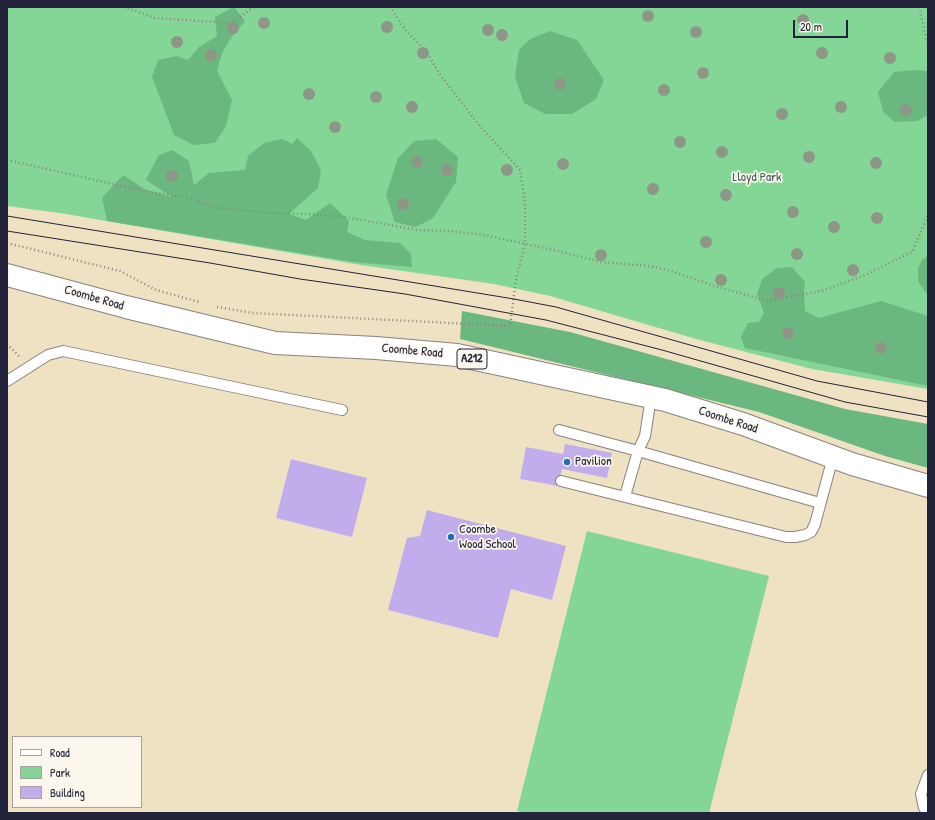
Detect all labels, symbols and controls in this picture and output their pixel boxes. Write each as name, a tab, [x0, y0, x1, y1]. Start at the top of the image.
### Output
scale bar	[795, 12, 850, 38]
text: 20 m	[800, 18, 822, 35]
park label: Lloyd Park	[733, 170, 781, 186]
street label: Coombe Road	[62, 282, 126, 314]
street label: Coombe Road	[381, 341, 443, 361]
road number: A212	[457, 349, 487, 369]
street label: Coombe Road	[696, 403, 760, 437]
place label: Pavilion	[575, 454, 612, 470]
marker: Pavilion	[562, 457, 572, 467]
place label: Coombe Wood School	[459, 522, 516, 553]
marker: Coombe Wood School	[446, 532, 456, 542]
legend	[12, 736, 142, 808]
text: Road	[50, 744, 70, 761]
text: Park	[50, 764, 70, 781]
text: Building	[50, 784, 85, 801]

